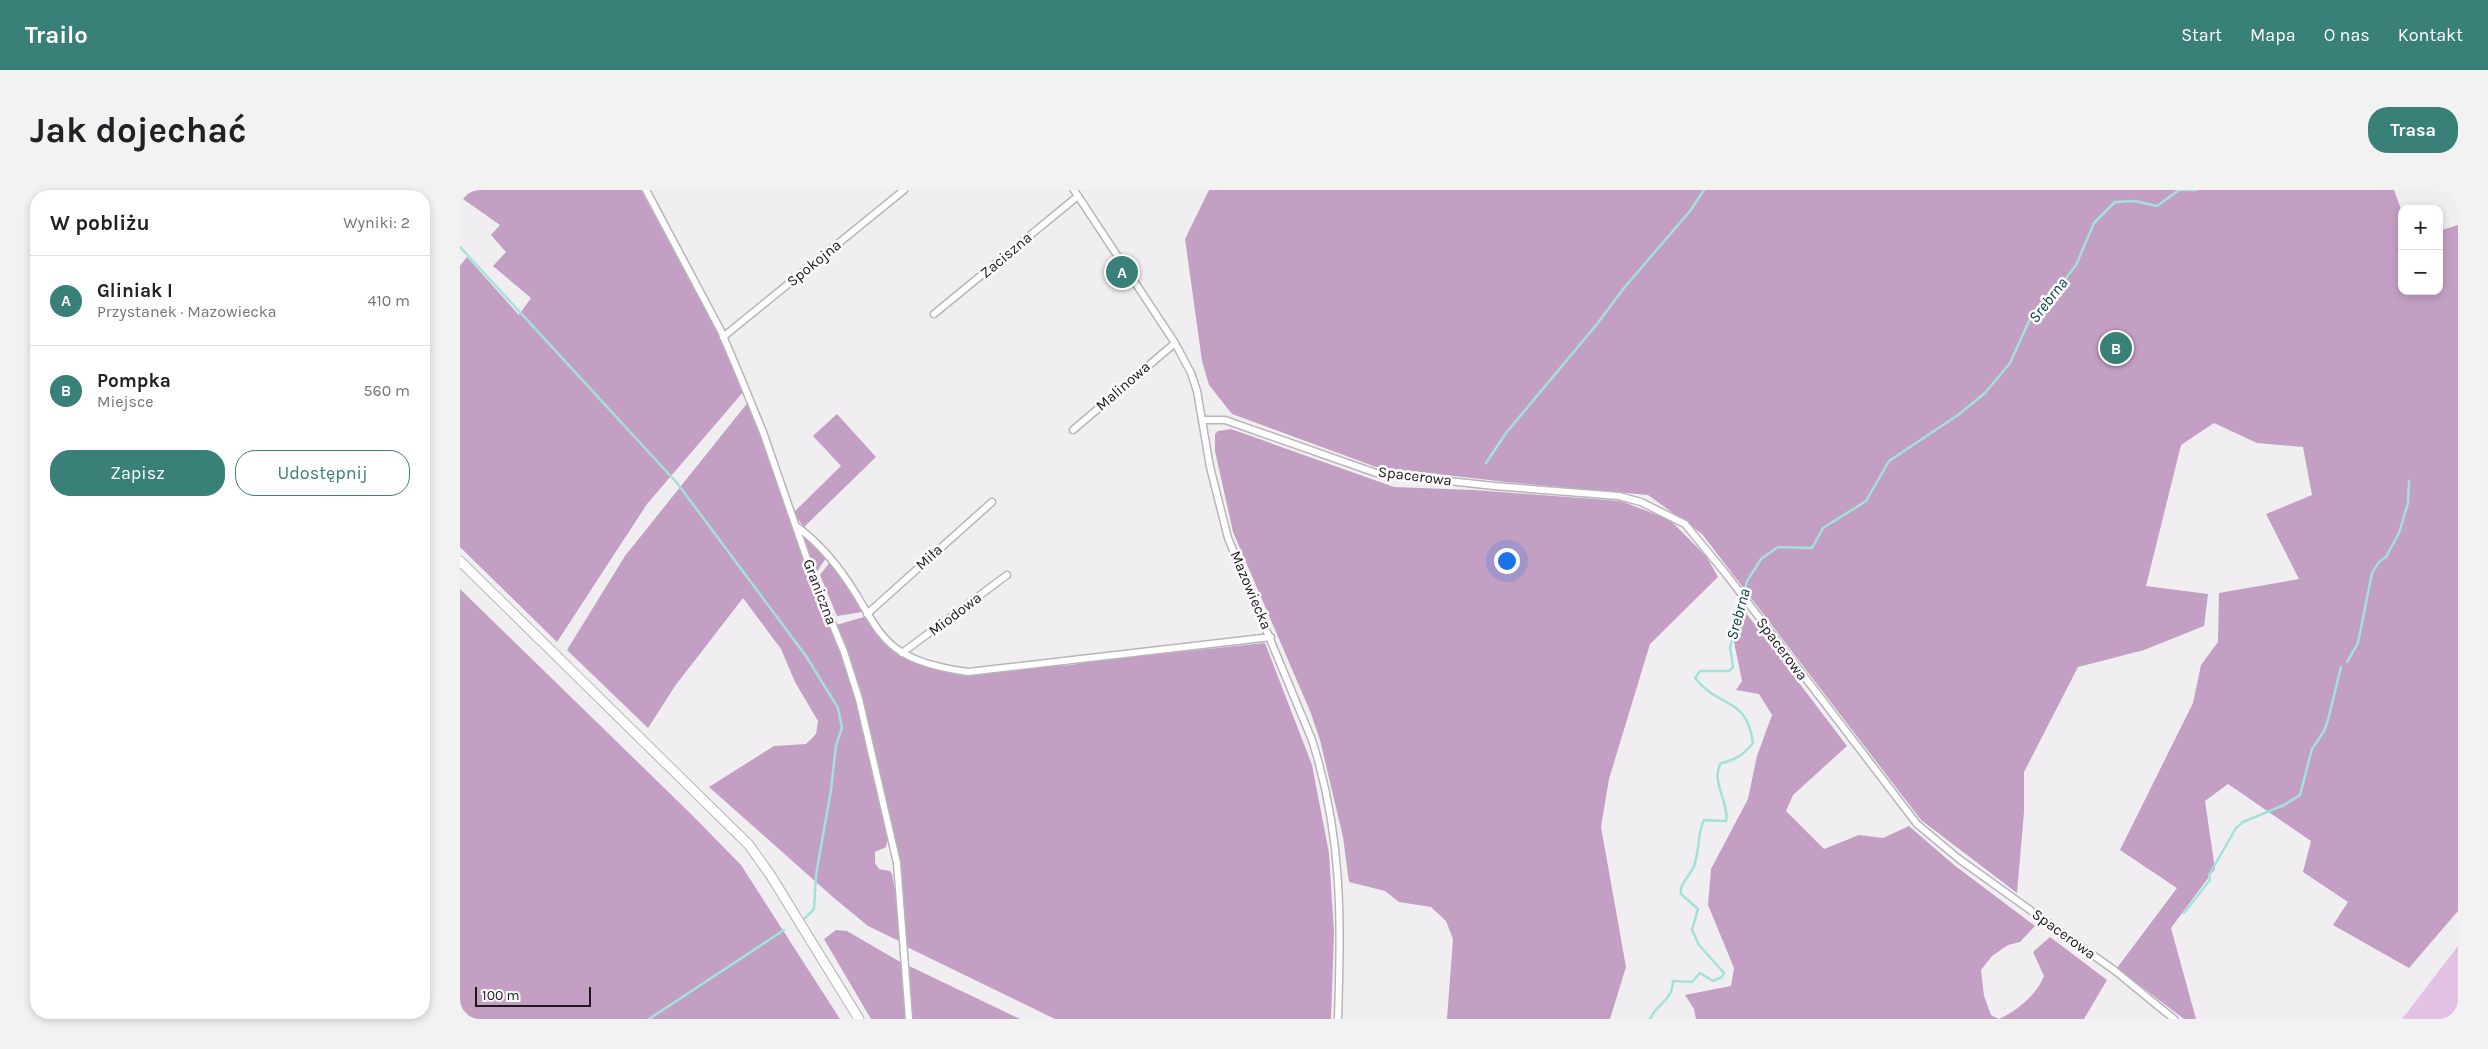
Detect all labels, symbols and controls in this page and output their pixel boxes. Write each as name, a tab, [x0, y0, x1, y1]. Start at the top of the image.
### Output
text: Trailo	[25, 21, 88, 49]
text: Start	[2181, 24, 2222, 46]
text: Mapa	[2250, 24, 2296, 46]
text: O nas	[2324, 24, 2370, 46]
text: Kontakt	[2398, 24, 2463, 46]
button: Trasa	[2368, 107, 2458, 153]
text: Jak dojechać	[30, 110, 246, 151]
map controls	[2398, 205, 2443, 295]
button: +	[2398, 205, 2443, 250]
text: W pobliżu	[50, 211, 150, 235]
text: Wyniki: 2	[343, 213, 410, 232]
street label: Zaciszna	[977, 228, 1035, 282]
street label: Spokojna	[783, 236, 845, 290]
button: −	[2398, 250, 2443, 295]
pin: A	[1106, 253, 1138, 291]
water label: Srebrna	[2024, 274, 2072, 326]
text: Gliniak I	[97, 280, 173, 302]
text: A	[61, 291, 71, 310]
text: 410 m	[368, 291, 410, 310]
text: Przystanek · Mazowiecka	[97, 302, 277, 321]
pin: B	[2100, 329, 2132, 367]
street label: Malinowa	[1092, 358, 1154, 414]
text: Pompka	[97, 370, 171, 392]
text: B	[61, 381, 71, 400]
text: 560 m	[364, 381, 410, 400]
text: Miejsce	[97, 392, 153, 411]
button: Zapisz	[50, 450, 225, 496]
button: Udostępnij	[235, 450, 410, 496]
street label: Spacerowa	[1377, 463, 1453, 489]
street label: Miła	[912, 540, 946, 574]
street label: Mazowiecka	[1226, 548, 1276, 632]
your location	[1494, 548, 1520, 574]
street label: Graniczna	[799, 557, 841, 627]
water label: Srebrna	[1722, 586, 1754, 642]
street label: Miodowa	[925, 588, 985, 640]
street label: Spacerowa	[1752, 614, 1812, 684]
street label: Spacerowa	[2029, 905, 2099, 963]
scale bar	[475, 984, 591, 1007]
text: 100 m	[482, 987, 520, 1004]

